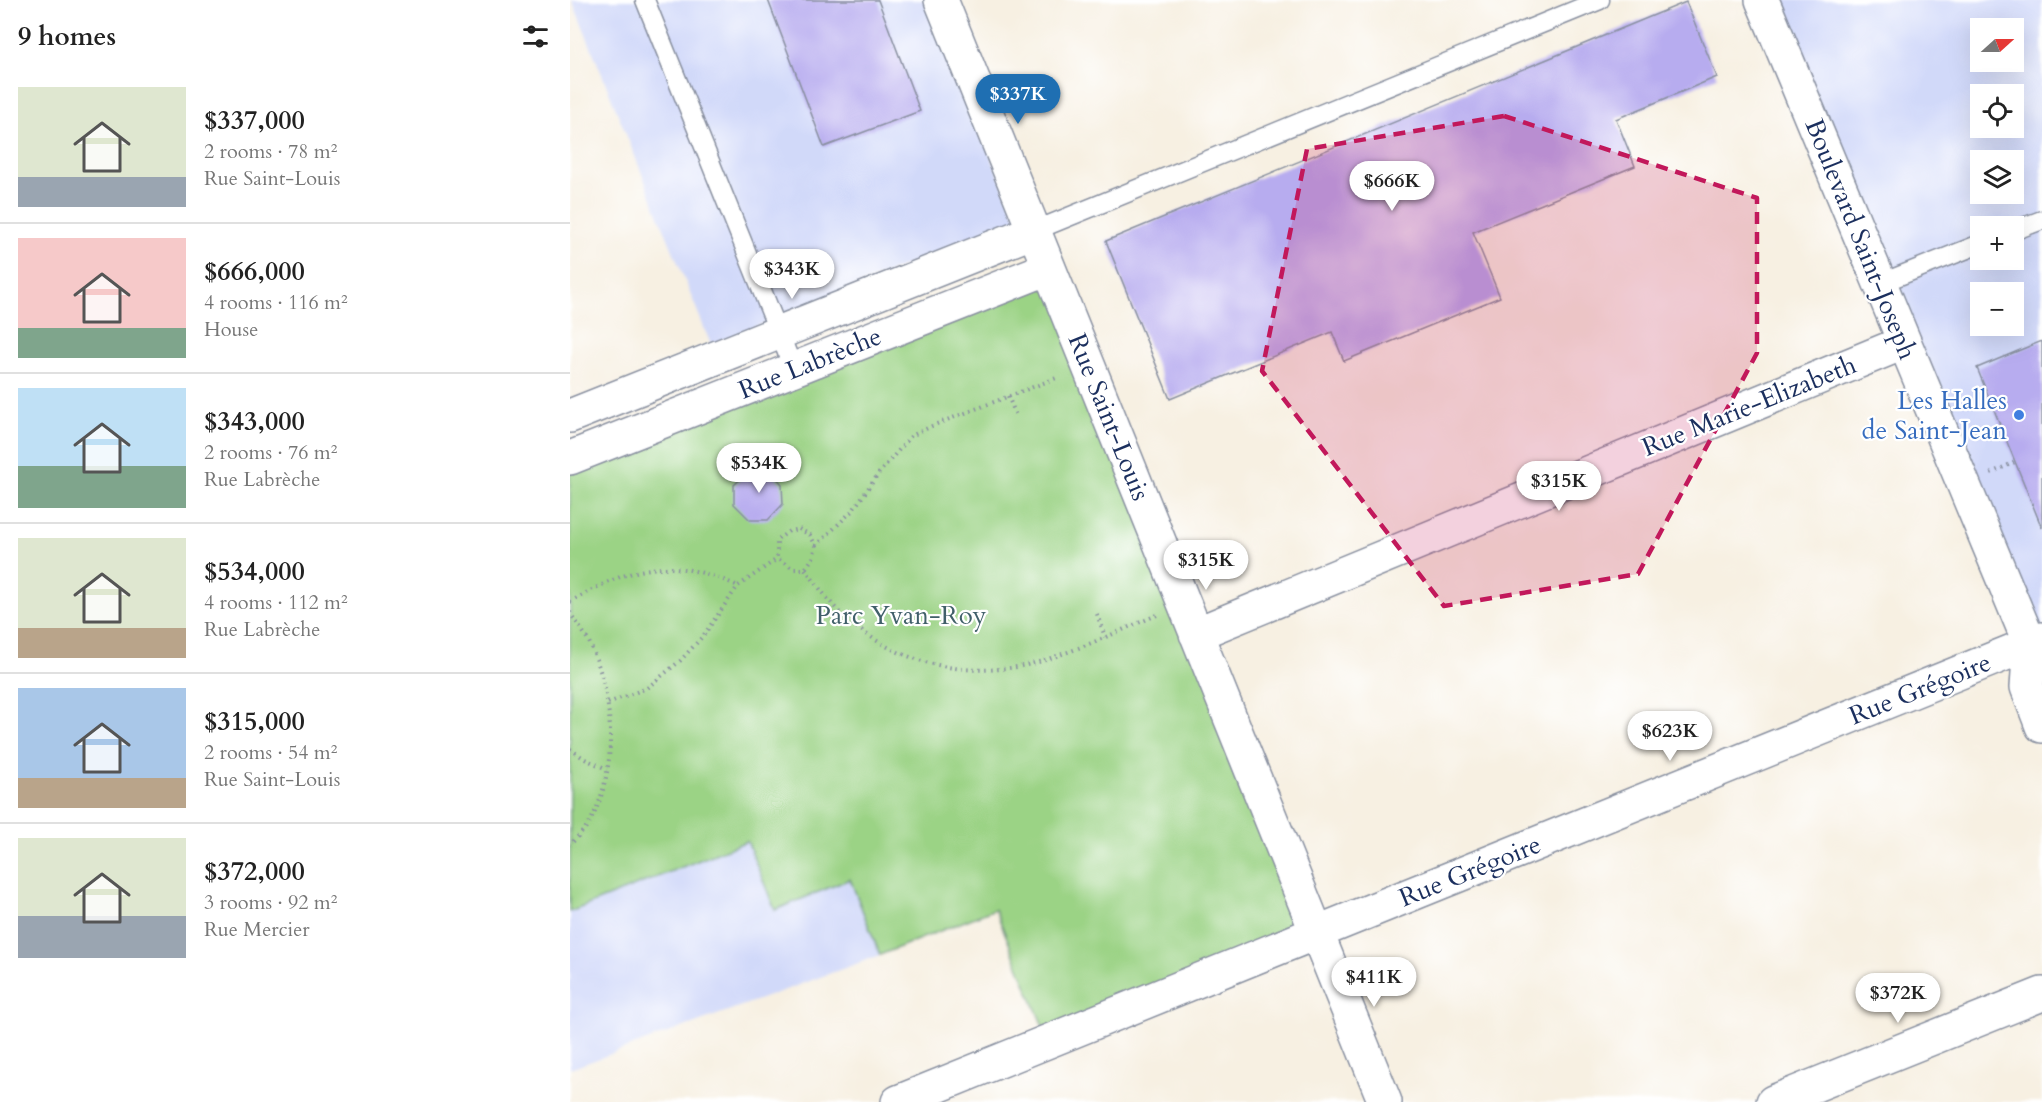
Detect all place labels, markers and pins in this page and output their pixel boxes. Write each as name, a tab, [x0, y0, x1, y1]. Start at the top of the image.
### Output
pin: $337K	[976, 74, 1060, 125]
pin: $666K	[1350, 161, 1434, 212]
pin: $343K	[750, 249, 834, 300]
place label: Les Halles de Saint-Jean	[1862, 383, 2007, 448]
marker: Les Halles de Saint-Jean	[2012, 408, 2026, 422]
pin: $534K	[717, 443, 801, 494]
pin: $315K	[1517, 461, 1601, 512]
pin: $315K	[1164, 540, 1248, 591]
pin: $623K	[1628, 711, 1712, 762]
pin: $411K	[1332, 957, 1416, 1008]
pin: $372K	[1856, 973, 1940, 1024]

